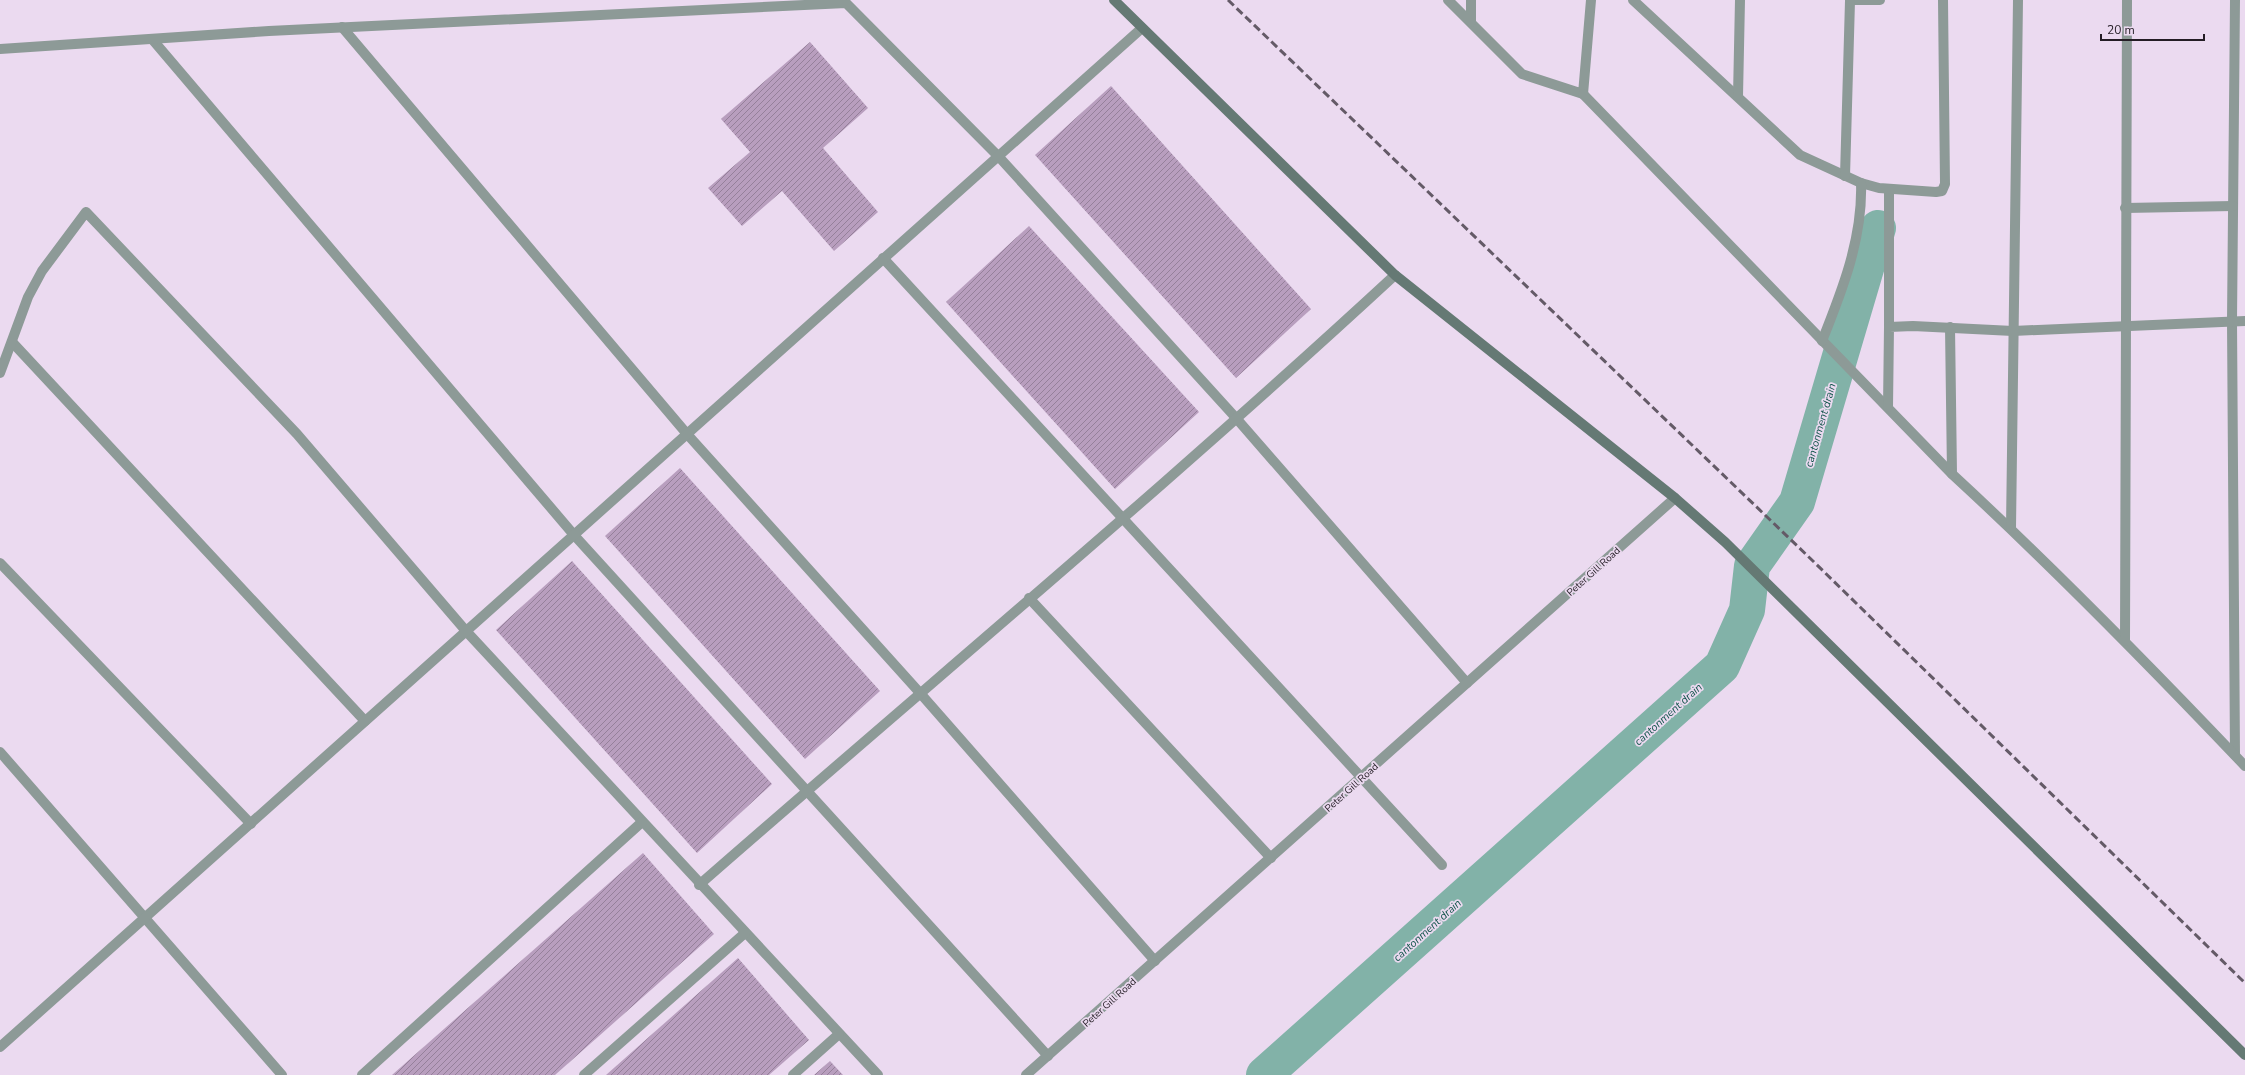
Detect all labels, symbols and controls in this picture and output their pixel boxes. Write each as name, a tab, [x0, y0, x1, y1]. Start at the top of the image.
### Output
scale bar	[2101, 16, 2204, 42]
text: 20 m	[2107, 22, 2135, 38]
water label: cantonment drain	[1801, 382, 1840, 469]
street label: Peter Gill Road	[1564, 544, 1624, 600]
water label: cantonment drain	[1631, 680, 1705, 749]
street label: Peter Gill Road	[1322, 760, 1382, 816]
water label: cantonment drain	[1390, 896, 1464, 965]
street label: Peter Gill Road	[1080, 975, 1140, 1031]

